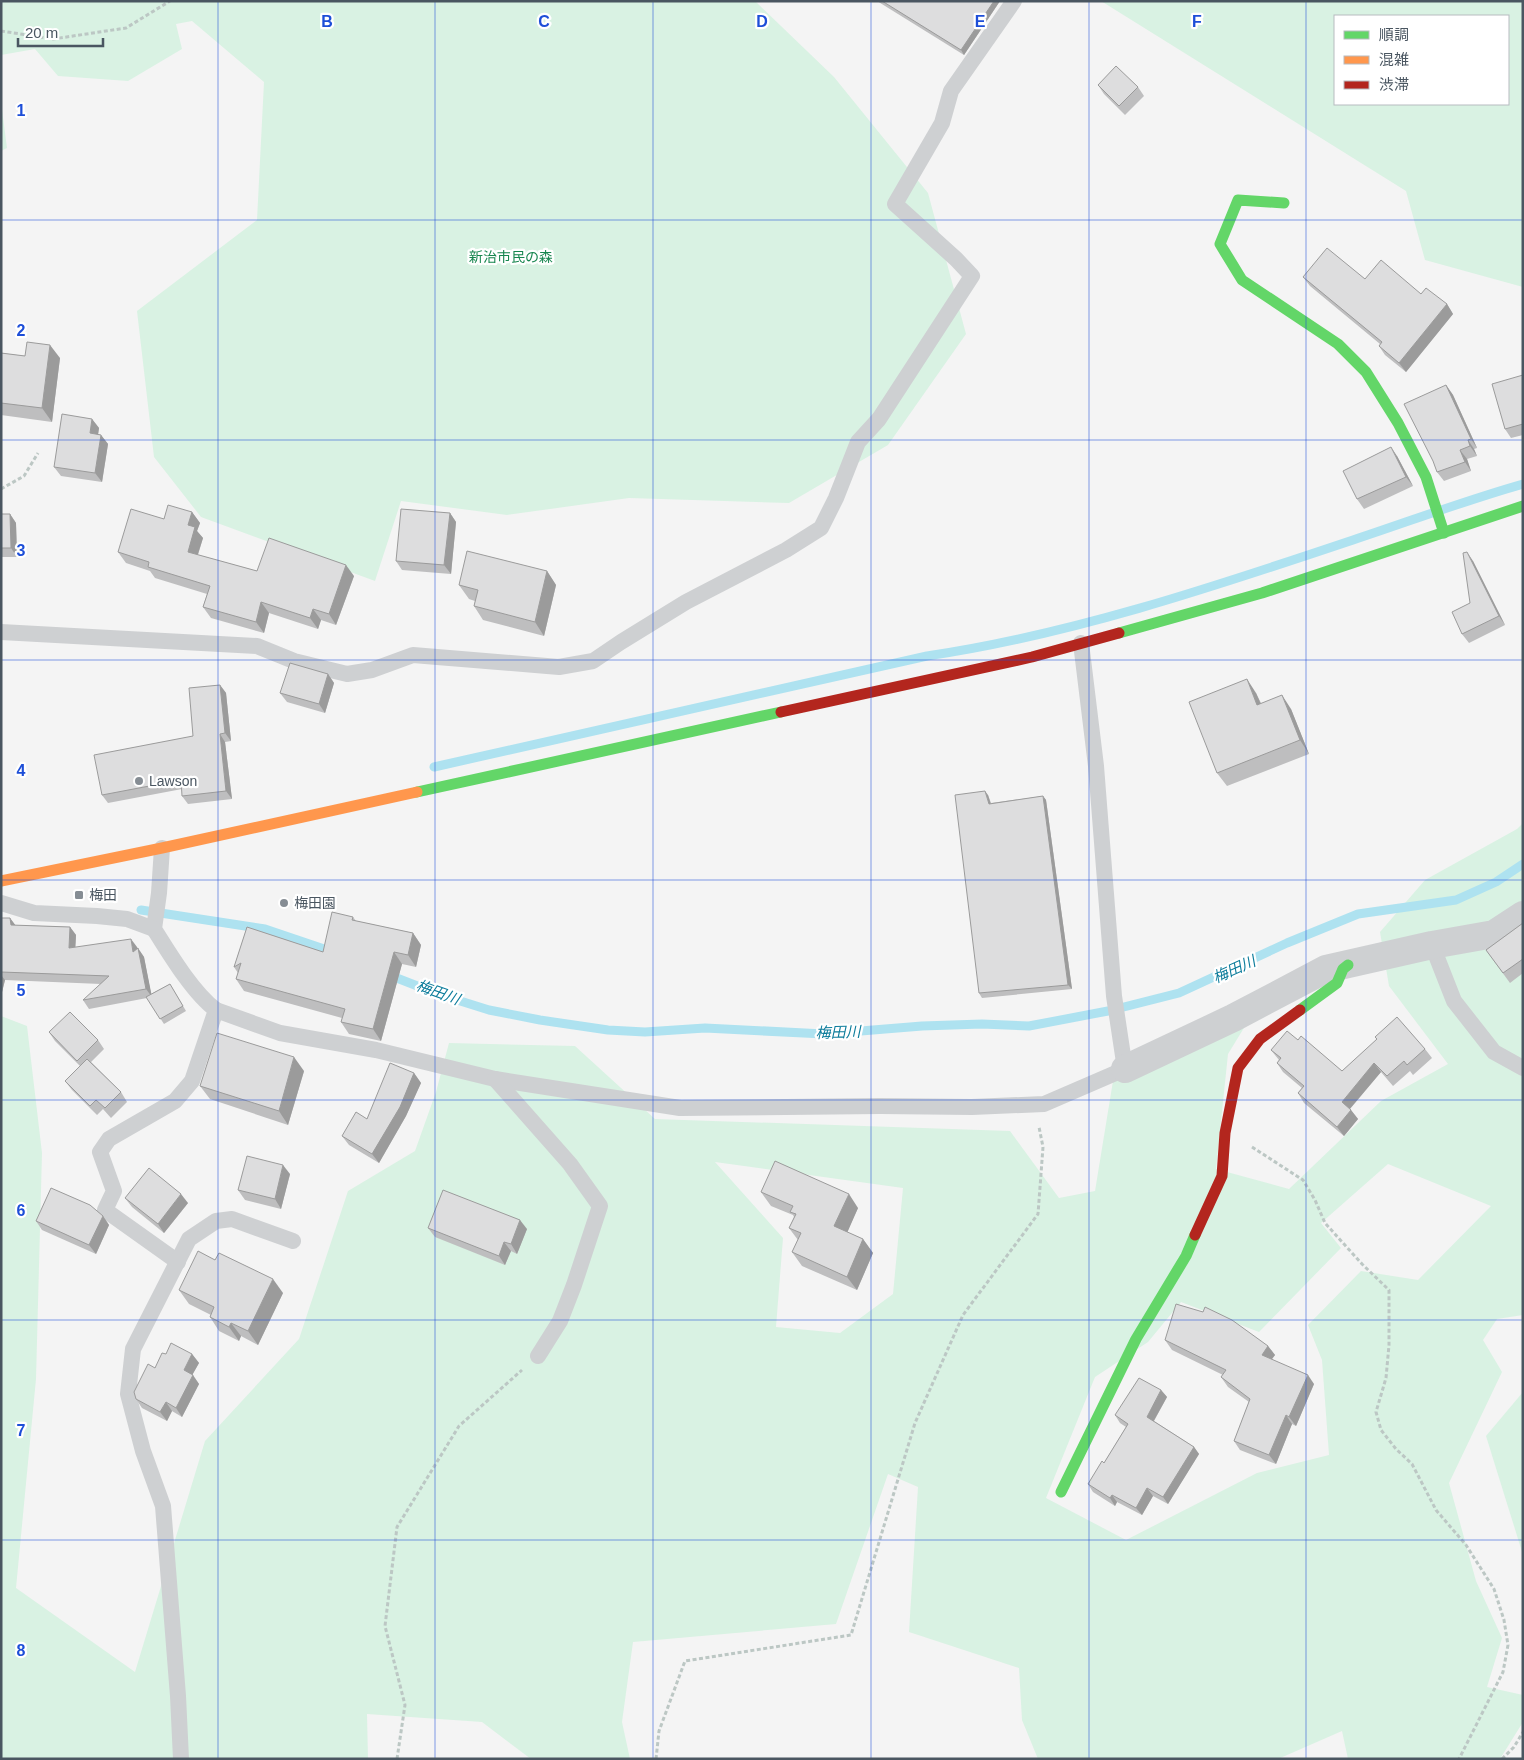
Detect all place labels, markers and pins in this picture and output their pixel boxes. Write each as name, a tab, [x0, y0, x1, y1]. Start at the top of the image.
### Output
place label: Lawson	[149, 773, 197, 789]
marker: Lawson	[133, 775, 145, 787]
place label: 梅田	[89, 887, 117, 903]
marker: 梅田	[73, 889, 85, 901]
place label: 梅田園	[294, 895, 336, 911]
marker: 梅田園	[278, 897, 290, 909]

